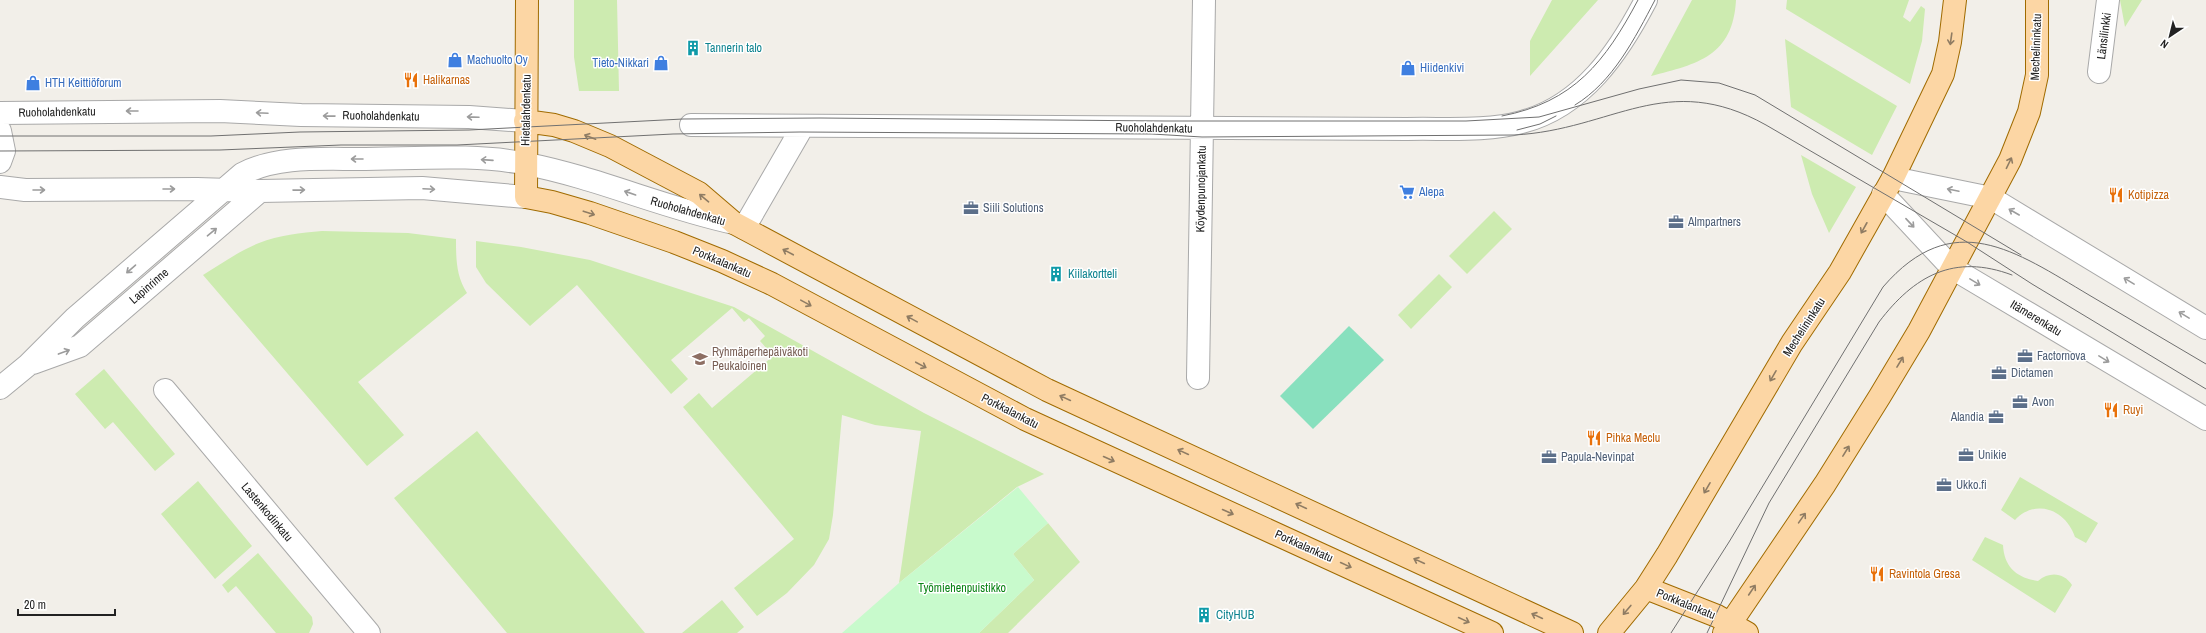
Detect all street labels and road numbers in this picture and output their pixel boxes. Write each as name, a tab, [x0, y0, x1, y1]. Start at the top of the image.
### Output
street label: Länsilinkki	[2093, 12, 2115, 60]
street label: Mechelininkatu	[2027, 13, 2045, 81]
street label: Hietalahdenkatu	[517, 74, 535, 146]
street label: Ruoholahdenkatu	[18, 103, 96, 121]
street label: Ruoholahdenkatu	[342, 107, 420, 125]
street label: Ruoholahdenkatu	[1115, 119, 1193, 137]
street label: Köydenpunojankatu	[1192, 145, 1210, 233]
street label: Ruoholahdenkatu	[649, 193, 727, 229]
street label: Porkkalankatu	[690, 242, 754, 282]
street label: Lapinrinne	[126, 265, 172, 307]
street label: Mechelininkatu	[1779, 295, 1829, 359]
street label: Itämerenkatu	[2007, 296, 2065, 340]
street label: Porkkalankatu	[979, 390, 1041, 432]
street label: Lastenkodinkatu	[238, 479, 296, 545]
street label: Porkkalankatu	[1272, 526, 1336, 566]
street label: Porkkalankatu	[1654, 585, 1718, 623]

